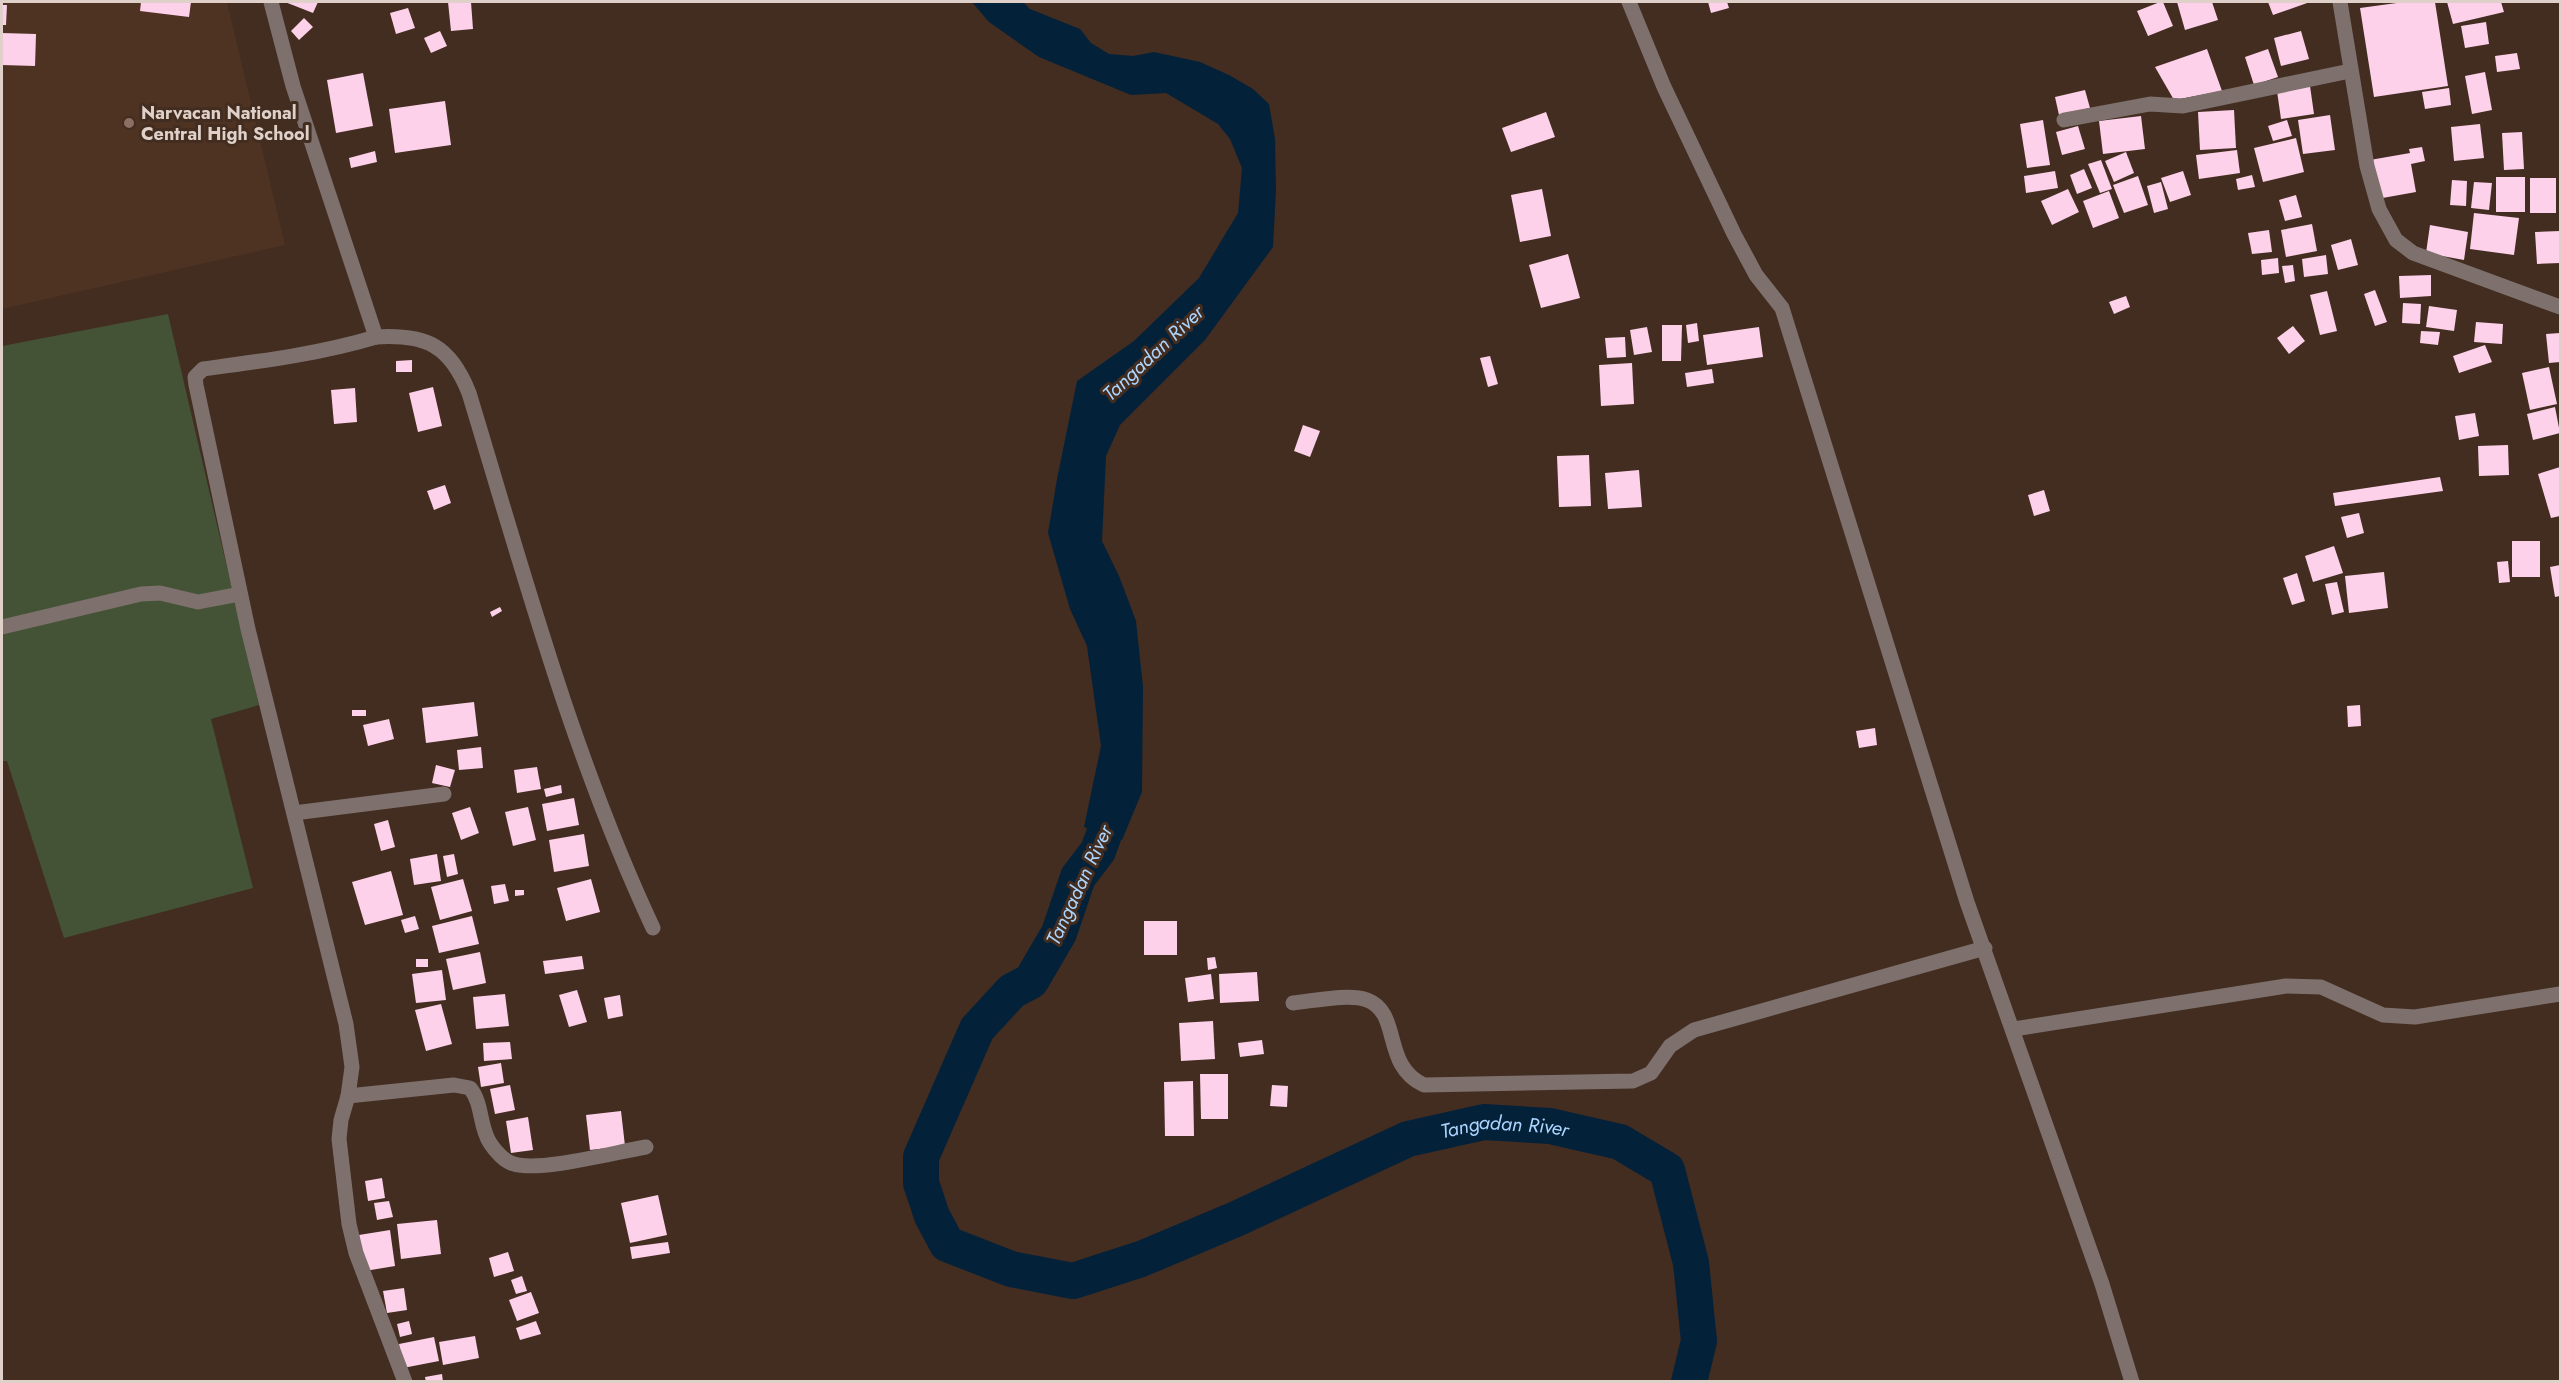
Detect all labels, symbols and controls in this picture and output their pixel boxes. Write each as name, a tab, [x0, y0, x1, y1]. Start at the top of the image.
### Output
place label: Narvacan National Central High School	[141, 100, 310, 147]
marker: Narvacan National Central High School	[122, 116, 136, 130]
water label: Tangadan River	[1096, 298, 1212, 408]
water label: Tangadan River	[1039, 819, 1121, 950]
water label: Tangadan River	[1438, 1108, 1573, 1146]

